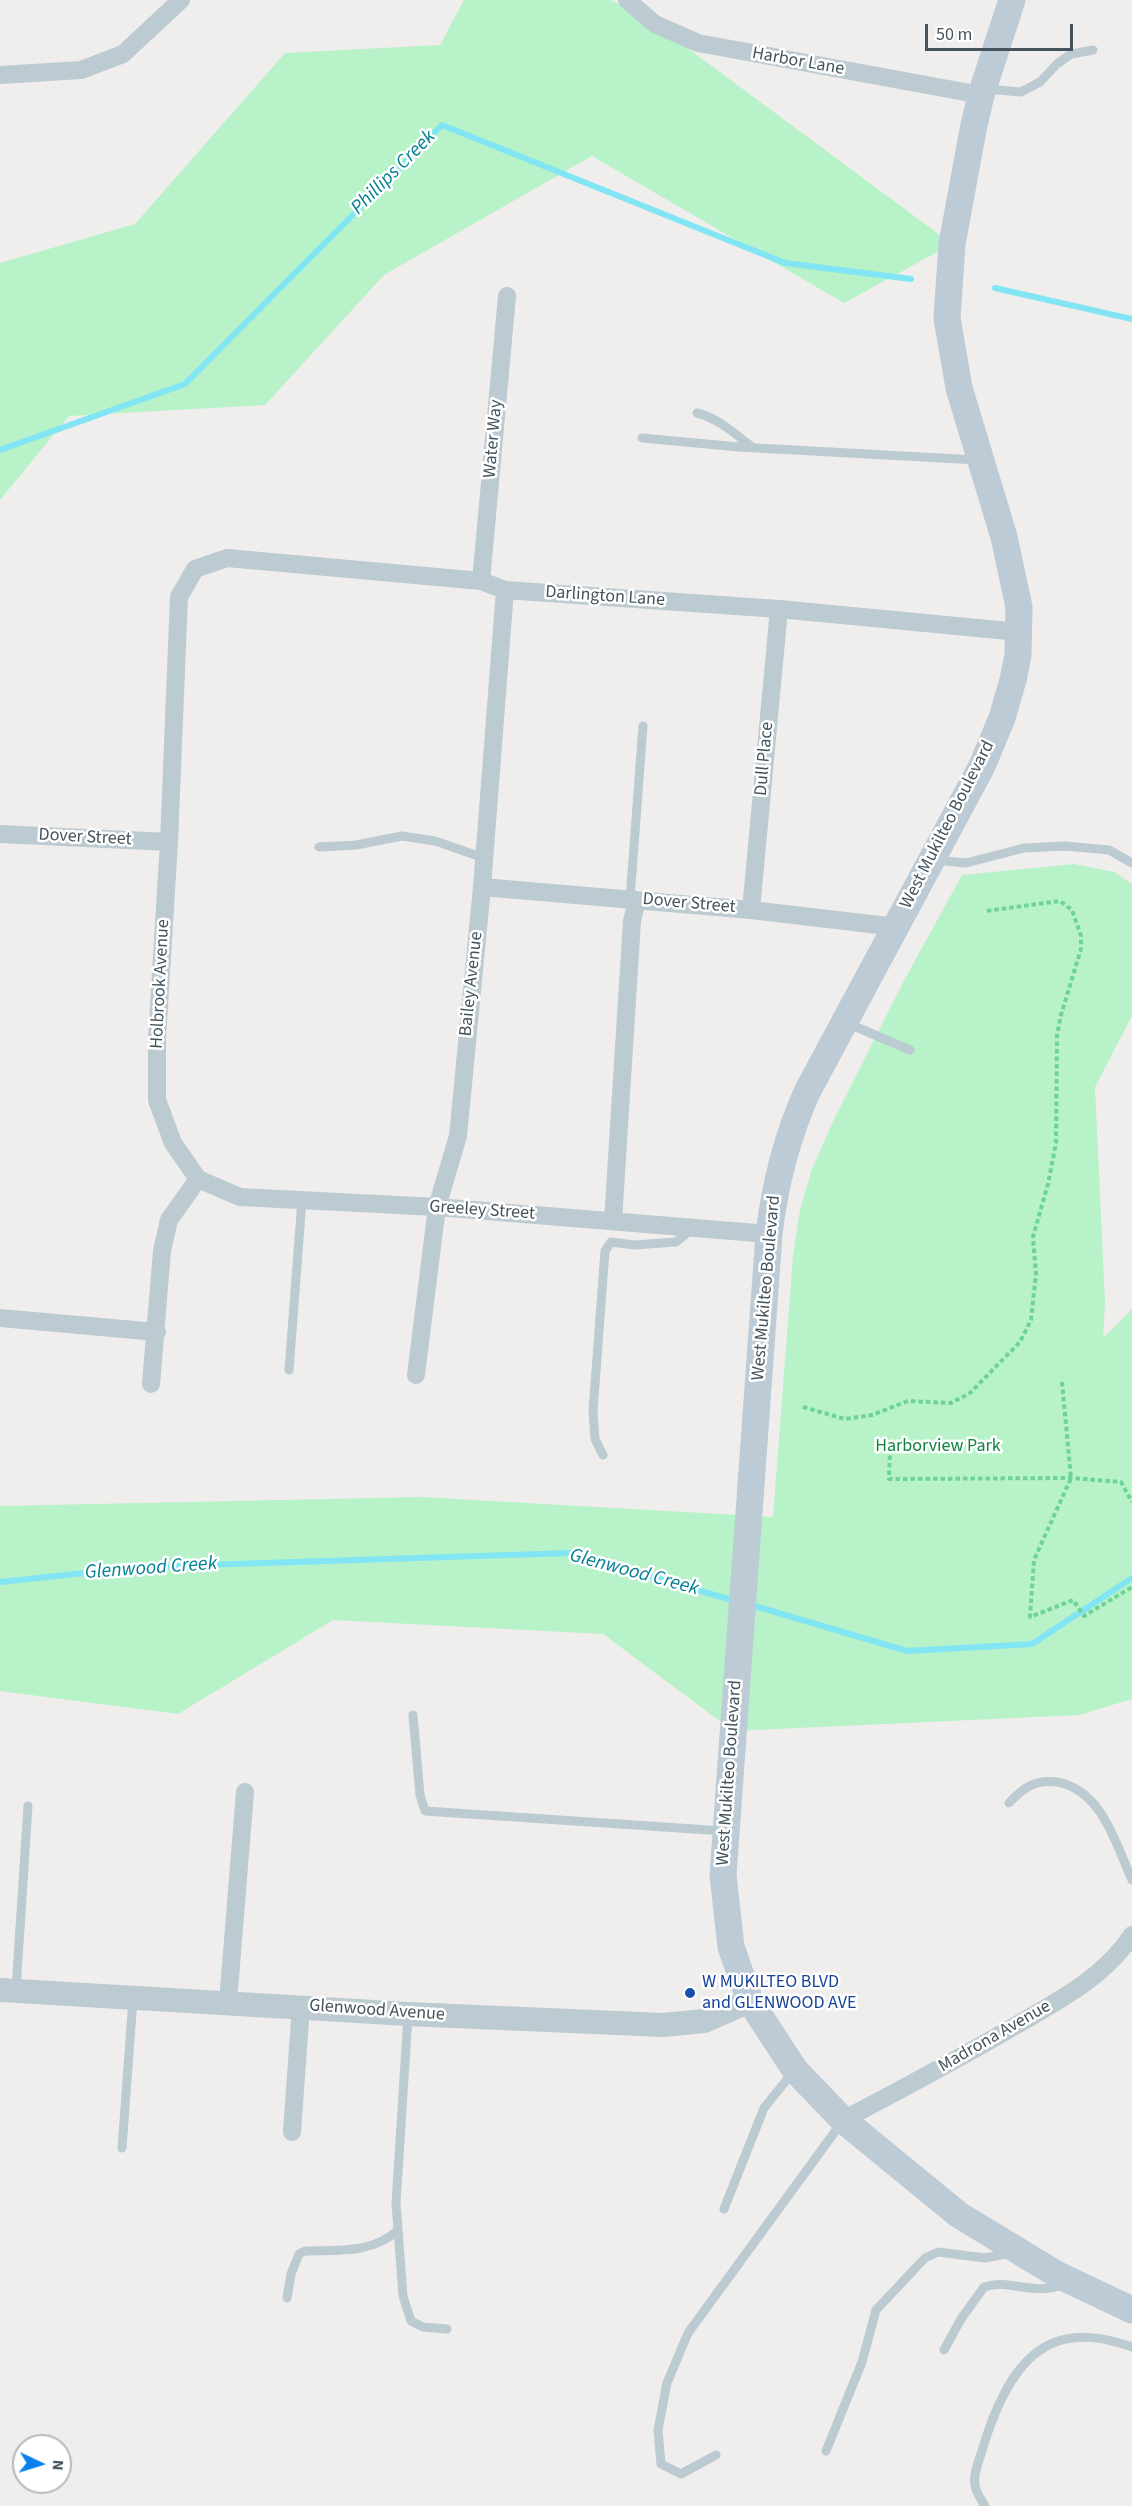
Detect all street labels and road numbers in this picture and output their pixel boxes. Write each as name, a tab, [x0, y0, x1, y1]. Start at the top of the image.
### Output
street label: Harbor Lane	[750, 43, 846, 81]
street label: Water Way	[480, 399, 508, 479]
street label: Darlington Lane	[544, 582, 666, 612]
street label: Dull Place	[751, 721, 779, 797]
street label: West Mukilteo Boulevard	[896, 737, 1000, 913]
street label: Dover Street	[38, 825, 132, 851]
street label: Dover Street	[642, 889, 736, 919]
street label: Holbrook Avenue	[147, 919, 175, 1049]
street label: Bailey Avenue	[456, 931, 488, 1037]
street label: West Mukilteo Boulevard	[748, 1195, 786, 1381]
street label: Greeley Street	[429, 1197, 535, 1225]
street label: West Mukilteo Boulevard	[713, 1680, 747, 1866]
street label: Glenwood Avenue	[308, 1995, 446, 2027]
street label: Madrona Avenue	[935, 1996, 1055, 2078]

